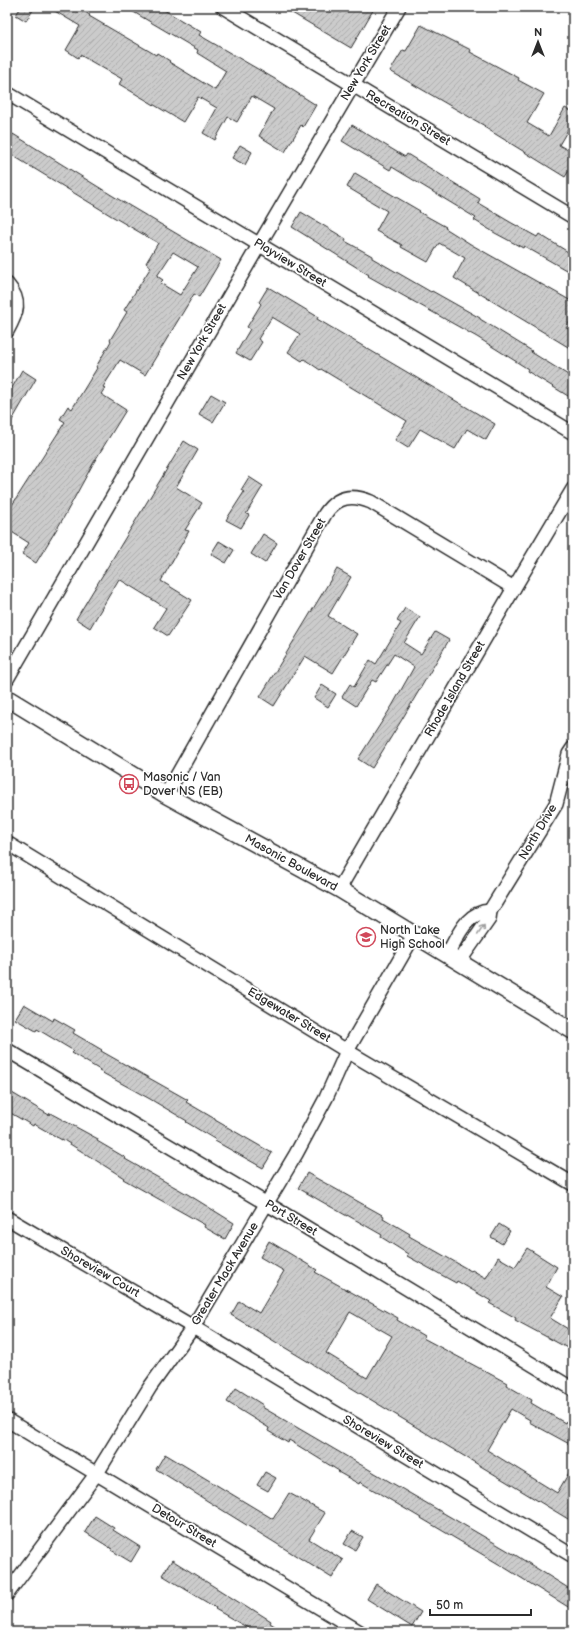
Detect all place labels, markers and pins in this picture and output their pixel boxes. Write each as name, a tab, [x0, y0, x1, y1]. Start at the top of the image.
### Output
place label: Masonic / Van Dover NS (EB)	[143, 770, 223, 799]
bus stop icon: Masonic / Van Dover NS (EB)	[118, 773, 140, 795]
place label: North Lake High School	[380, 923, 445, 952]
school or university icon: North Lake High School	[355, 926, 377, 948]

